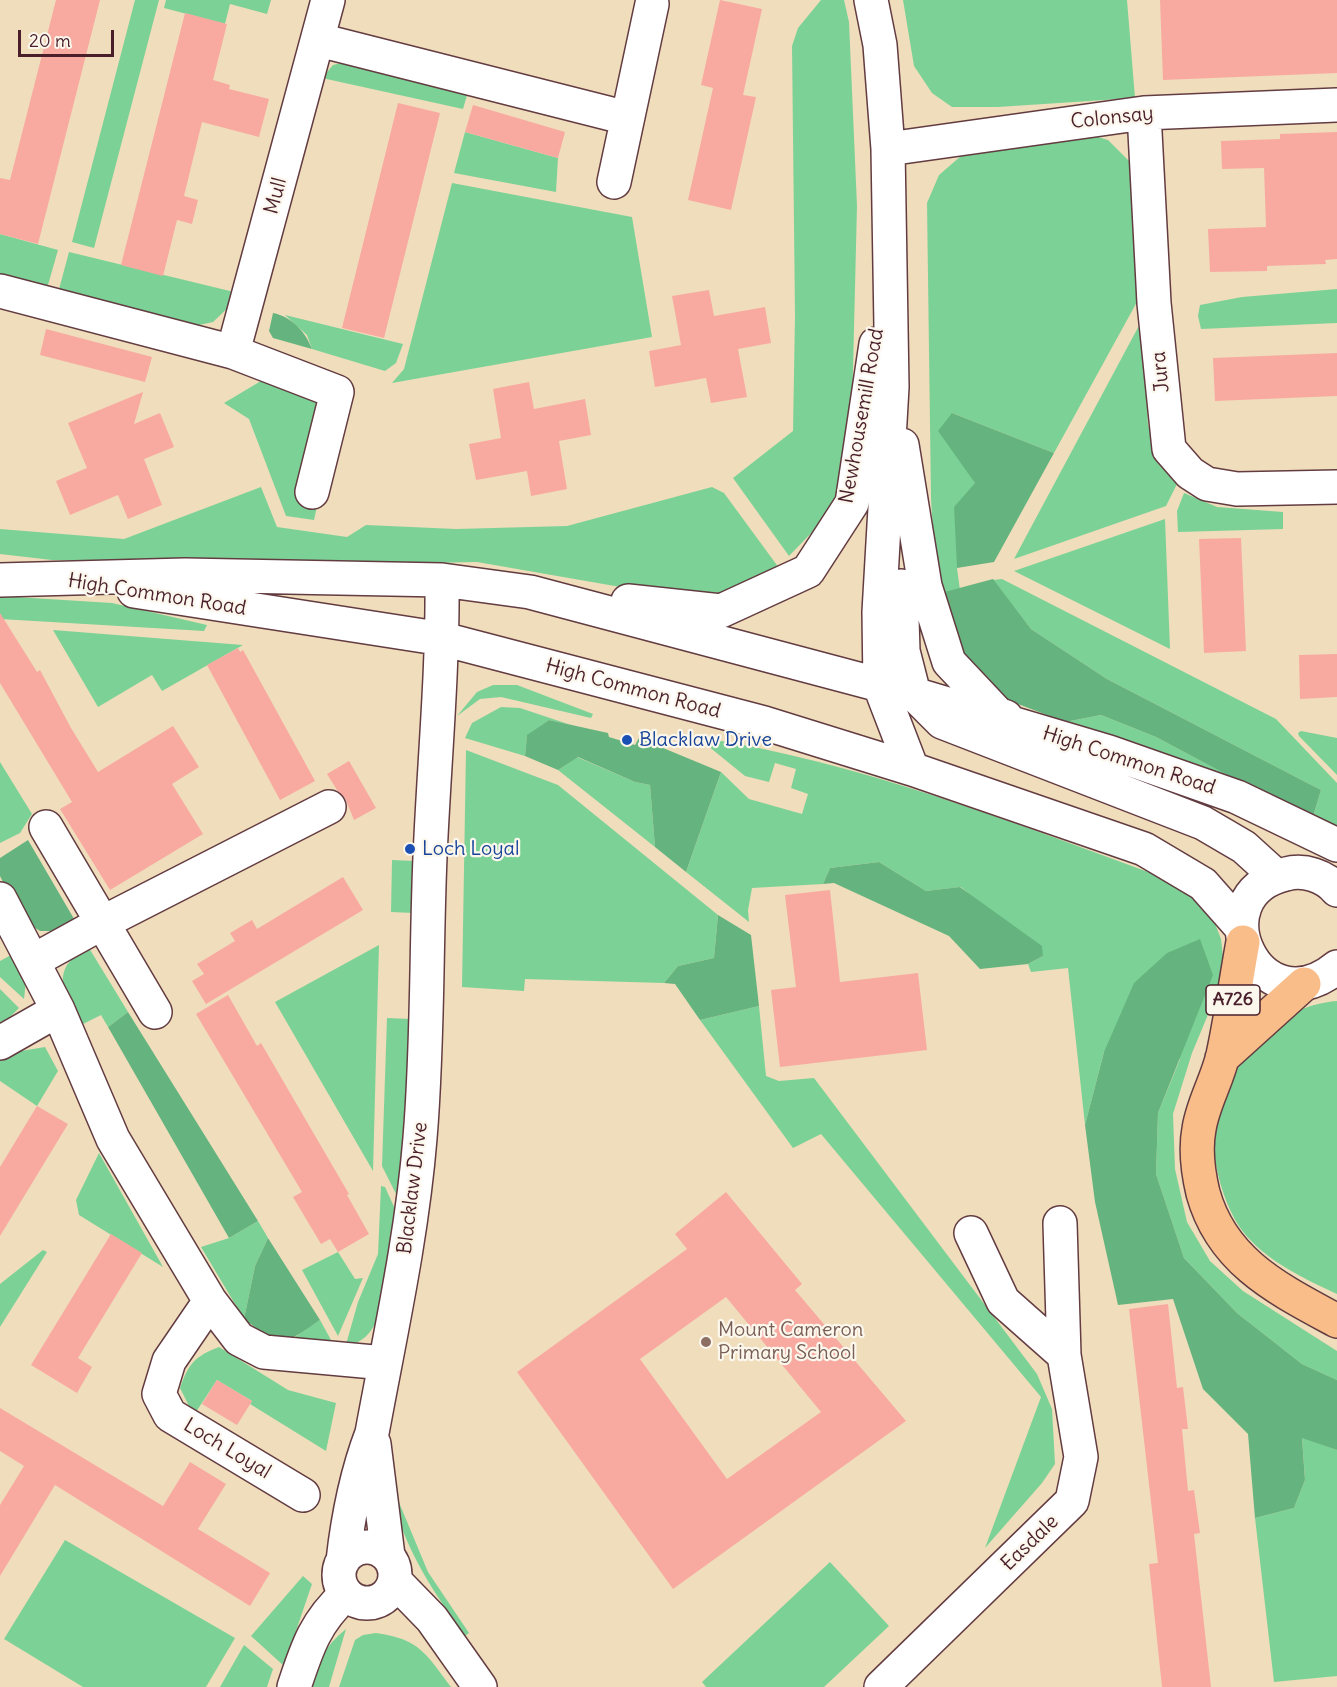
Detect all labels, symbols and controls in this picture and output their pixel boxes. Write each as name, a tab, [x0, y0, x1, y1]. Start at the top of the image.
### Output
scale bar	[21, 18, 117, 56]
text: 20 m	[29, 29, 71, 52]
street label: Colonsay	[1069, 102, 1155, 134]
street label: Mull	[260, 175, 292, 217]
street label: Newhousemill Road	[835, 327, 889, 505]
street label: Jura	[1147, 350, 1175, 394]
street label: High Common Road	[66, 569, 248, 621]
street label: High Common Road	[543, 654, 723, 724]
street label: High Common Road	[1040, 722, 1218, 800]
place label: Blacklaw Drive	[639, 728, 772, 752]
marker: Blacklaw Drive	[620, 733, 634, 747]
place label: Loch Loyal	[422, 837, 519, 861]
marker: Loch Loyal	[403, 842, 417, 856]
road number: A726	[1206, 985, 1260, 1015]
street label: Blacklaw Drive	[393, 1121, 433, 1255]
place label: Mount Cameron Primary School	[718, 1318, 863, 1365]
marker: Mount Cameron Primary School	[699, 1335, 713, 1349]
street label: Loch Loyal	[179, 1414, 275, 1484]
street label: Easdale	[996, 1510, 1064, 1576]

